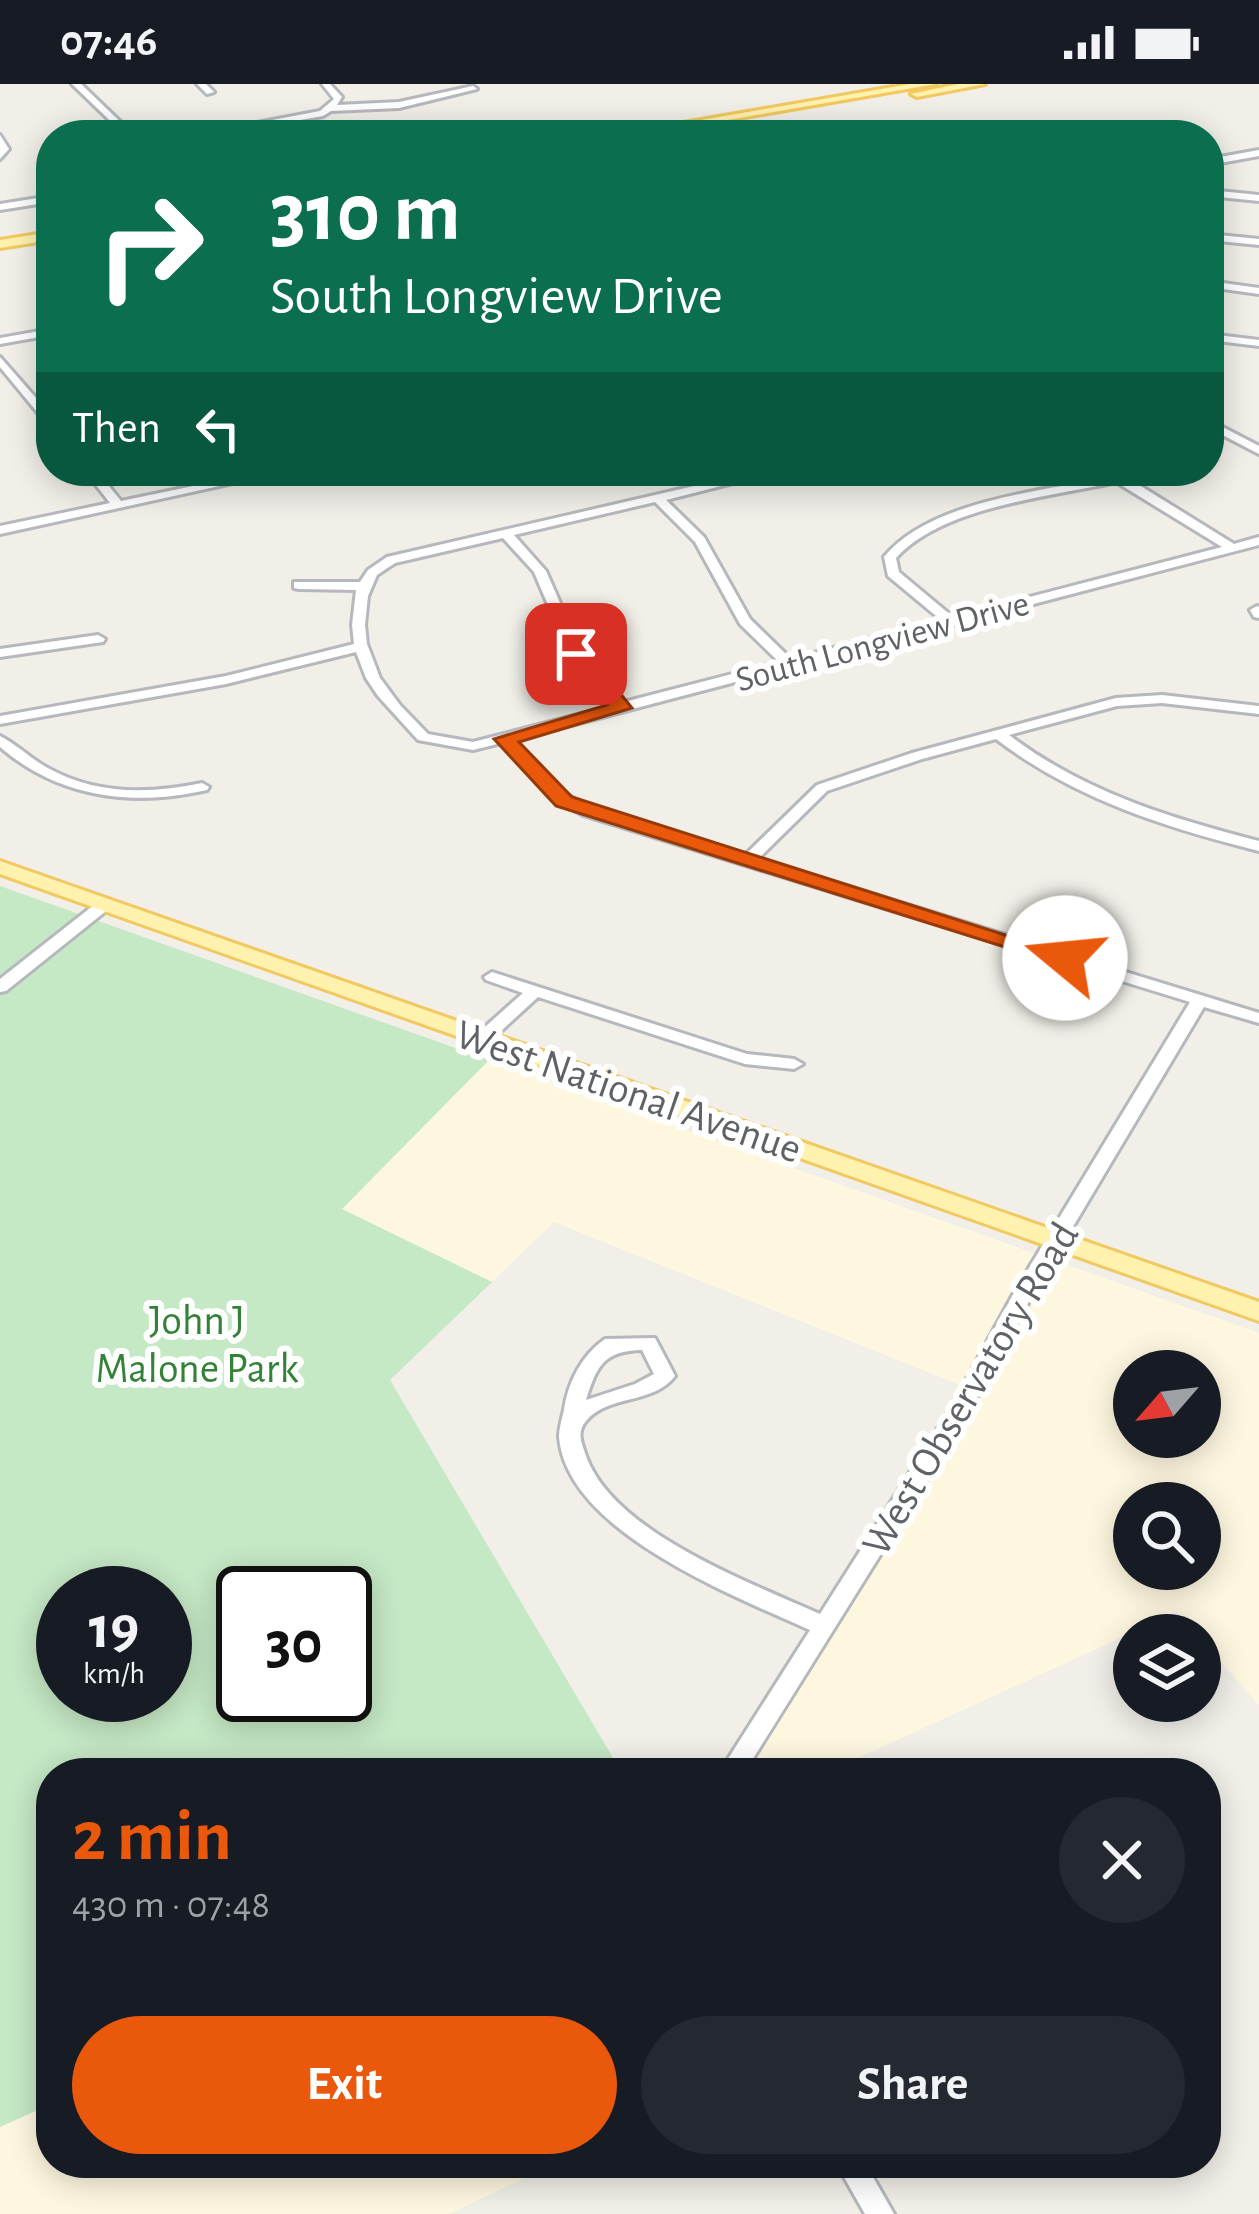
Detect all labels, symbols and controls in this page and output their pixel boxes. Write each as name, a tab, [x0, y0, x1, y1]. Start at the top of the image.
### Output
text: 07:46	[60, 19, 158, 64]
icon: right	[72, 168, 228, 324]
text: 310 m	[270, 172, 461, 256]
text: South Longview Drive	[270, 270, 723, 324]
icon: left	[185, 396, 251, 462]
text: Then	[72, 406, 161, 451]
street label: South Longview Drive	[732, 585, 1033, 698]
pin	[525, 603, 627, 705]
icon: arrive	[543, 621, 609, 687]
position arrow	[1002, 895, 1128, 1021]
street label: West National Avenue	[450, 1013, 807, 1171]
street label: West Observatory Road	[855, 1215, 1087, 1563]
park label: John J Malone Park	[95, 1300, 299, 1390]
north arrow	[1113, 1350, 1221, 1458]
map controls	[1113, 1350, 1221, 1722]
button: search	[1113, 1482, 1221, 1590]
speed limit sign: 30	[216, 1566, 372, 1722]
text: 19	[89, 1599, 139, 1659]
button: layers	[1113, 1614, 1221, 1722]
text: km/h	[83, 1659, 145, 1689]
button: close	[1059, 1797, 1185, 1923]
text: 2 min	[72, 1801, 232, 1873]
text: 430 m · 07:48	[72, 1886, 270, 1925]
button: Exit	[72, 2016, 617, 2154]
button: Share	[641, 2016, 1185, 2154]

